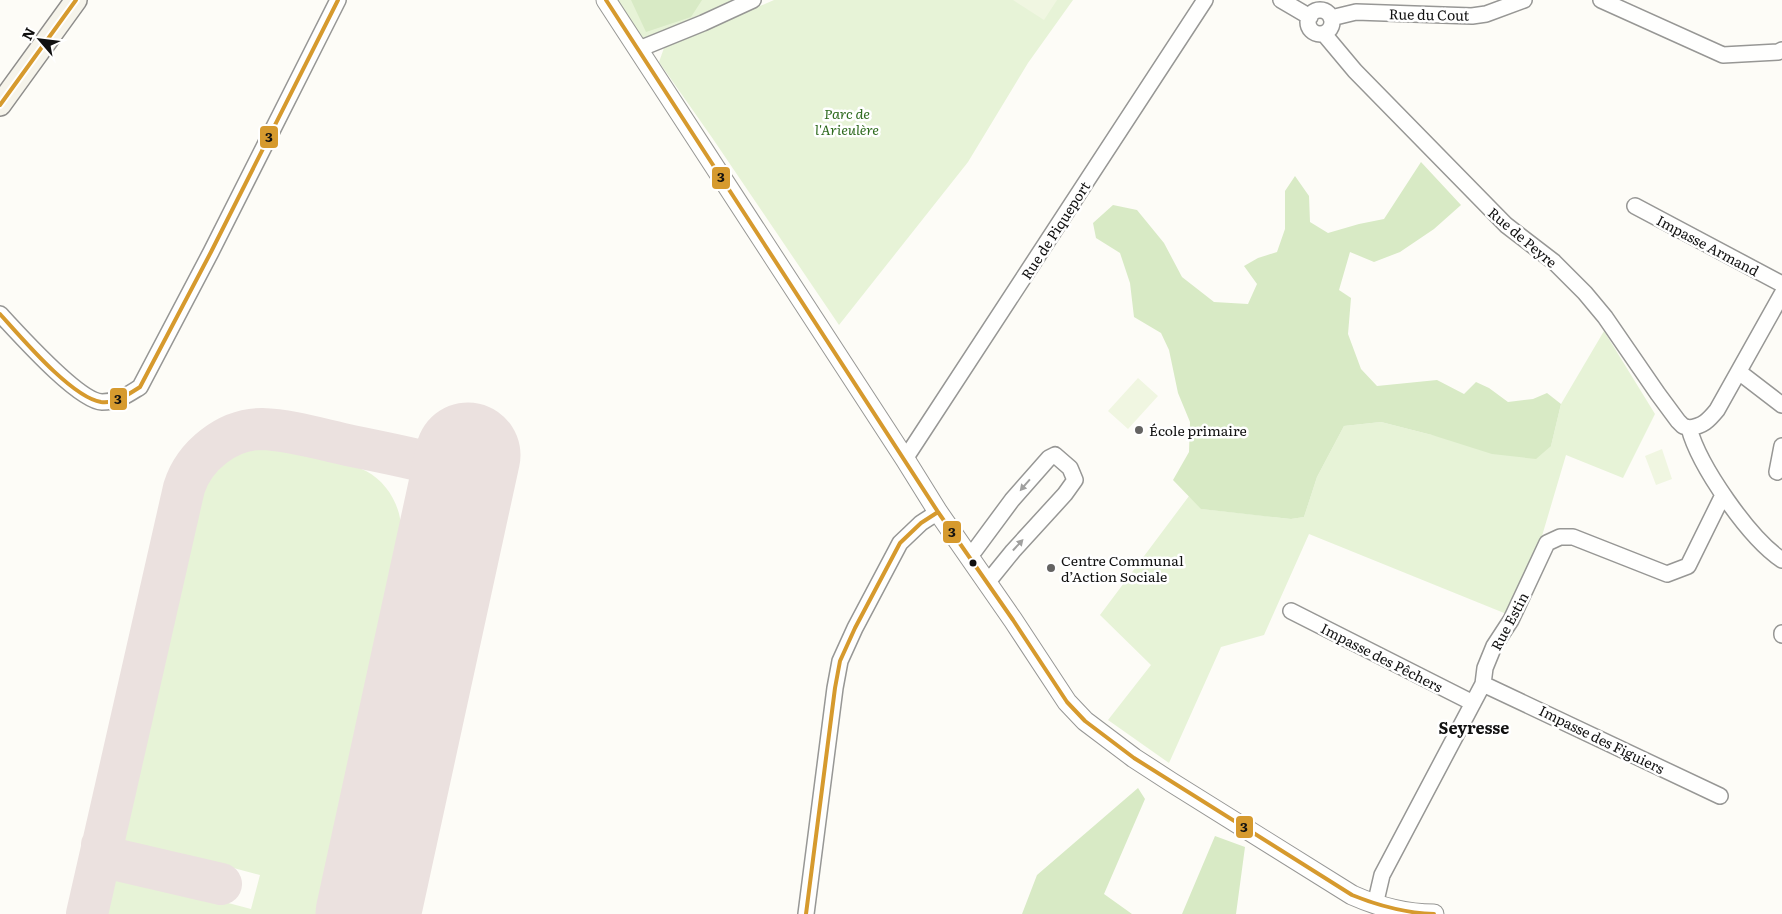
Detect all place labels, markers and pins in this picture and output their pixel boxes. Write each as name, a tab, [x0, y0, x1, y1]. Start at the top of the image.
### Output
place label: École primaire	[1149, 420, 1247, 440]
marker: École primaire	[1133, 424, 1145, 436]
place label: Centre Communal d’Action Sociale	[1061, 550, 1184, 586]
unlabelled marker	[968, 558, 978, 568]
marker: Centre Communal d’Action Sociale	[1045, 562, 1057, 574]

